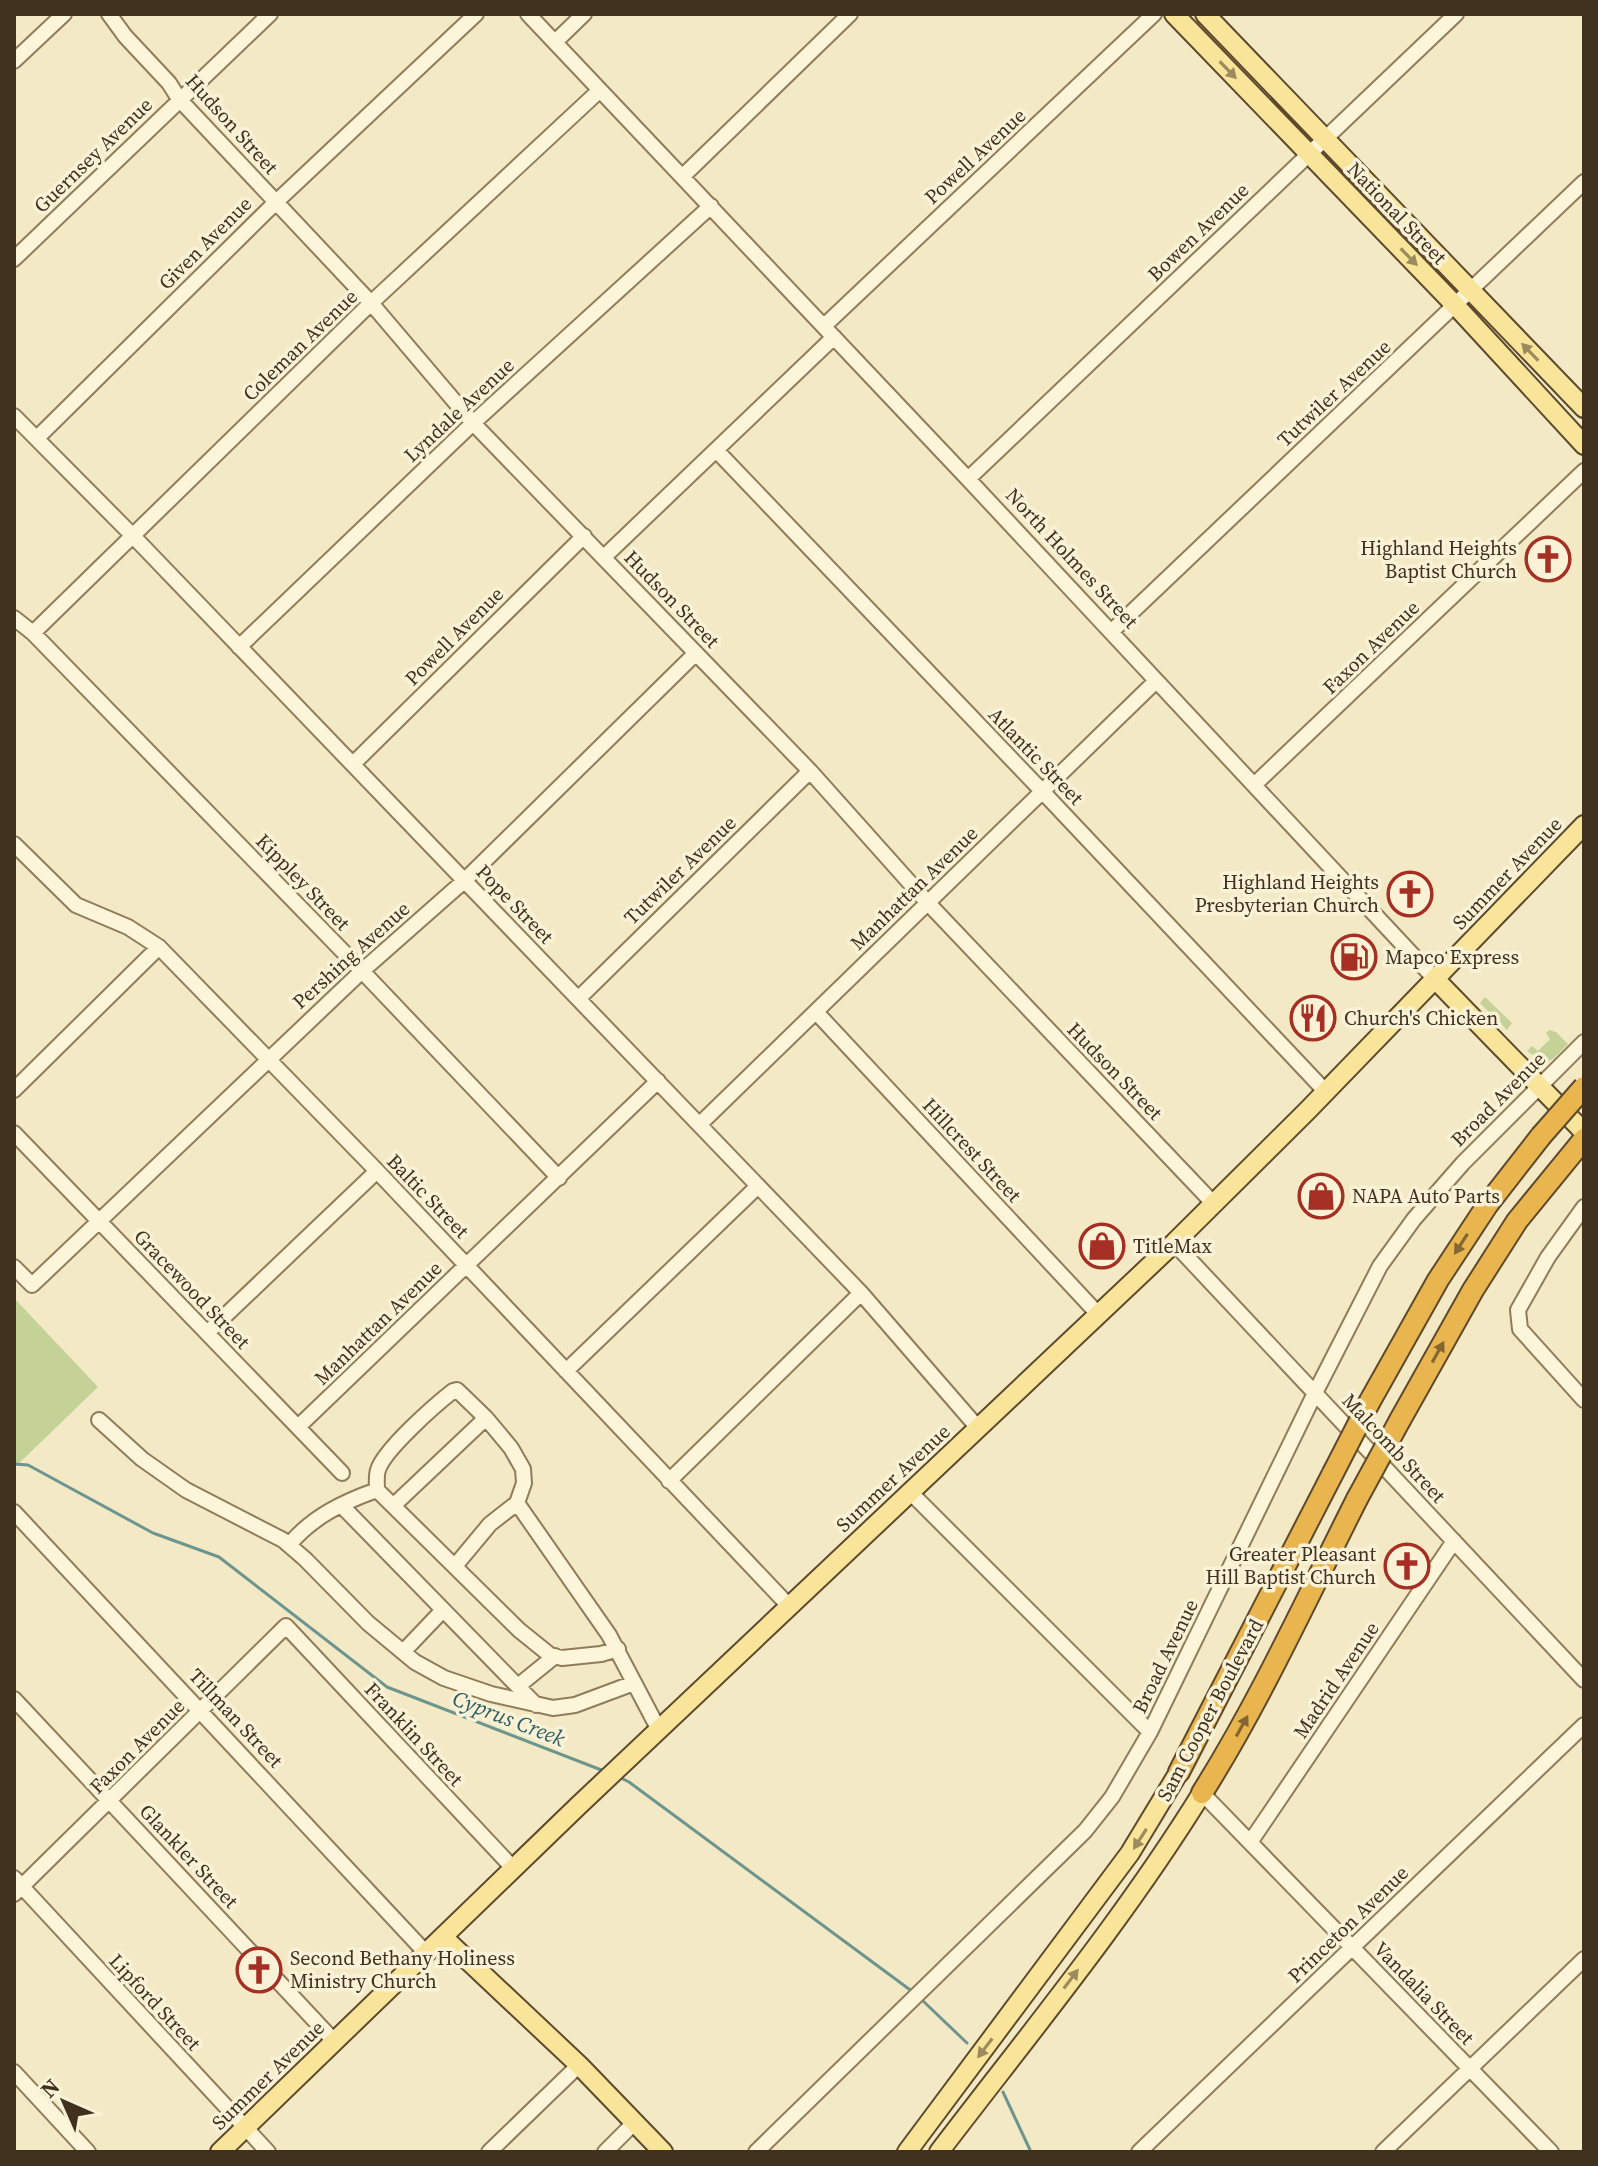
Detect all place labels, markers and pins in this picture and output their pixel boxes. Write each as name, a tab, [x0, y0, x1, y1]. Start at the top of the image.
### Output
place label: Highland Heights Baptist Church	[1360, 534, 1517, 585]
church icon: Highland Heights Baptist Church	[1524, 535, 1572, 583]
place label: Highland Heights Presbyterian Church	[1195, 868, 1379, 919]
church icon: Highland Heights Presbyterian Church	[1386, 870, 1434, 918]
fuel station icon: Mapco Express	[1330, 933, 1378, 981]
place label: Mapco Express	[1385, 943, 1519, 971]
restaurant icon: Church's Chicken	[1289, 994, 1337, 1042]
place label: Church's Chicken	[1344, 1004, 1498, 1032]
shop icon: NAPA Auto Parts	[1297, 1172, 1345, 1220]
place label: NAPA Auto Parts	[1352, 1182, 1500, 1210]
shop icon: TitleMax	[1078, 1222, 1126, 1270]
place label: TitleMax	[1133, 1232, 1213, 1260]
place label: Greater Pleasant Hill Baptist Church	[1206, 1540, 1376, 1591]
church icon: Greater Pleasant Hill Baptist Church	[1383, 1542, 1431, 1590]
place label: Second Bethany Holiness Ministry Church	[290, 1944, 515, 1995]
church icon: Second Bethany Holiness Ministry Church	[235, 1946, 283, 1994]

